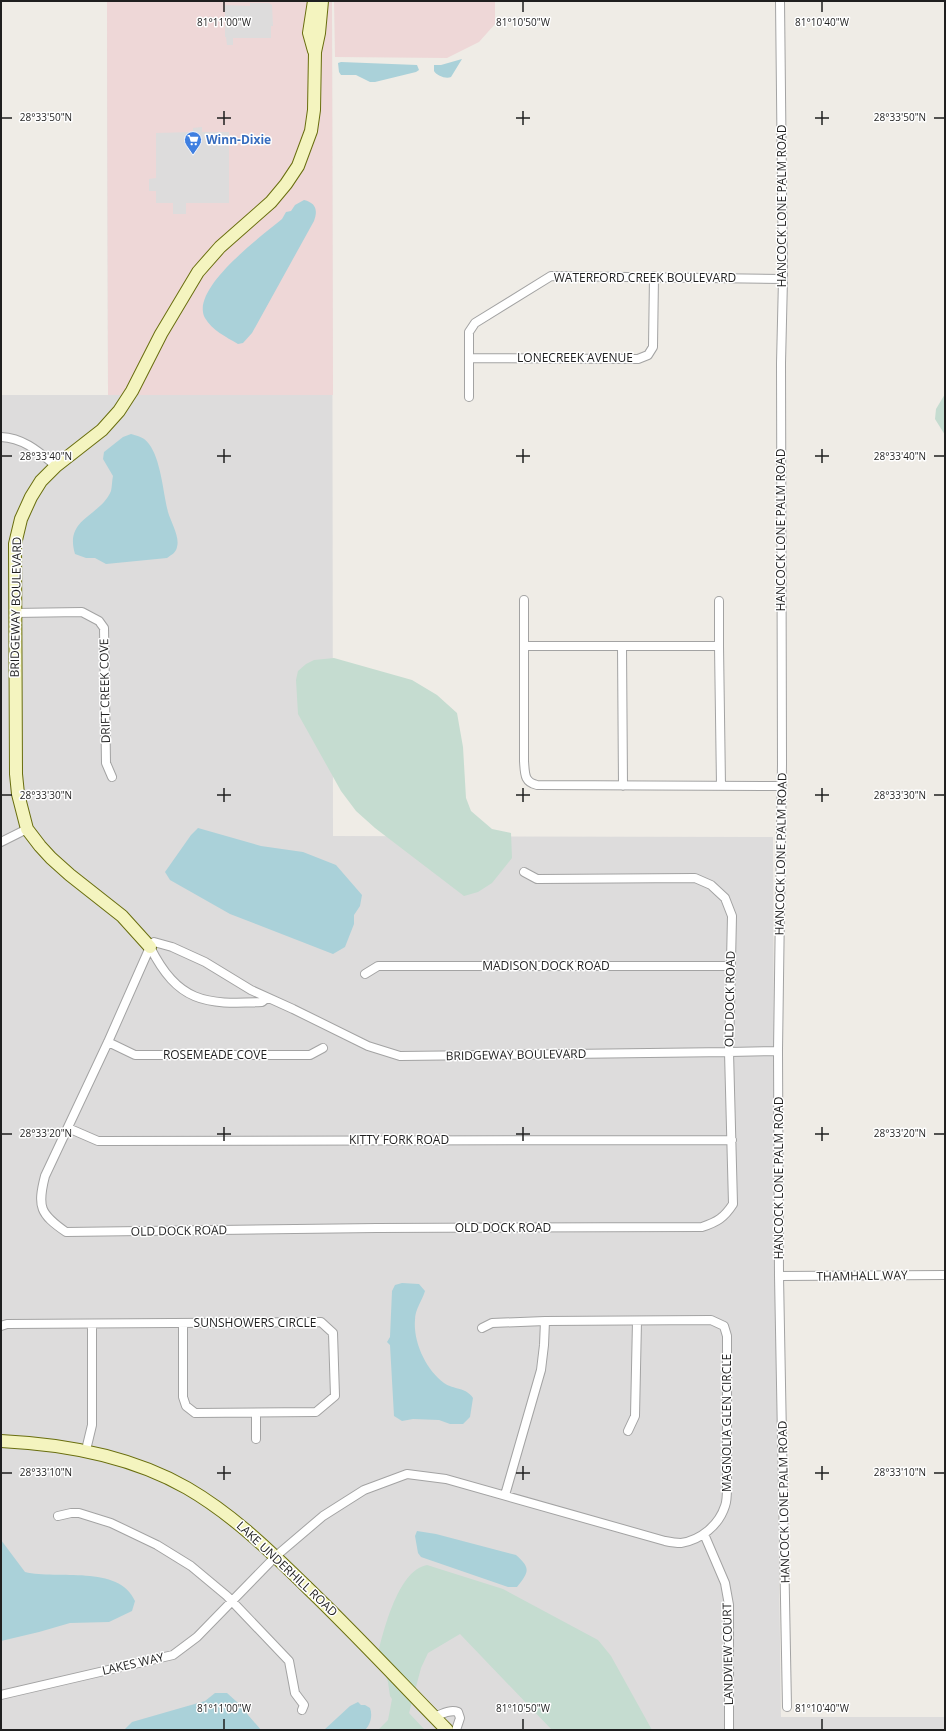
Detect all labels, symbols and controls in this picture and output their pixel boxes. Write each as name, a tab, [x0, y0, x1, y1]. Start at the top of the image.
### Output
text: 81°11'00"W	[197, 15, 252, 29]
text: 81°10'50"W	[496, 15, 551, 29]
text: 81°10'40"W	[795, 15, 850, 29]
text: 28°33'50"N	[20, 110, 72, 124]
text: 28°33'50"N	[874, 110, 926, 124]
street label: HANCOCK LONE PALM ROAD	[773, 125, 790, 287]
supermarket icon: Winn-Dixie	[183, 130, 203, 155]
place label: Winn-Dixie	[206, 131, 271, 148]
street label: WATERFORD CREEK BOULEVARD	[554, 269, 736, 286]
street label: LONECREEK AVENUE	[517, 349, 633, 366]
text: 28°33'40"N	[20, 449, 72, 463]
street label: HANCOCK LONE PALM ROAD	[772, 449, 789, 611]
text: 28°33'40"N	[874, 449, 926, 463]
street label: BRIDGEWAY BOULEVARD	[6, 536, 25, 677]
street label: DRIFT CREEK COVE	[95, 638, 114, 744]
street label: HANCOCK LONE PALM ROAD	[771, 772, 790, 936]
text: 28°33'30"N	[20, 788, 72, 802]
text: 28°33'30"N	[874, 788, 926, 802]
street label: OLD DOCK ROAD	[720, 951, 739, 1047]
street label: MADISON DOCK ROAD	[482, 957, 610, 974]
street label: BRIDGEWAY BOULEVARD	[445, 1045, 586, 1064]
street label: ROSEMEADE COVE	[163, 1046, 267, 1063]
street label: HANCOCK LONE PALM ROAD	[770, 1097, 787, 1259]
text: 28°33'20"N	[20, 1126, 72, 1140]
text: 28°33'20"N	[874, 1126, 926, 1140]
street label: KITTY FORK ROAD	[349, 1131, 449, 1148]
street label: OLD DOCK ROAD	[455, 1219, 551, 1236]
street label: OLD DOCK ROAD	[131, 1221, 227, 1240]
street label: THAMHALL WAY	[816, 1266, 908, 1285]
street label: SUNSHOWERS CIRCLE	[194, 1314, 316, 1331]
street label: MAGNOLIA GLEN CIRCLE	[718, 1354, 735, 1492]
street label: HANCOCK LONE PALM ROAD	[774, 1420, 793, 1584]
text: 28°33'10"N	[20, 1465, 72, 1479]
text: 28°33'10"N	[874, 1465, 926, 1479]
street label: LAKE UNDERHILL ROAD	[233, 1517, 342, 1620]
street label: LANDVIEW COURT	[718, 1602, 737, 1705]
street label: LAKES WAY	[100, 1648, 166, 1679]
text: 81°11'00"W	[197, 1701, 252, 1715]
text: 81°10'50"W	[496, 1701, 551, 1715]
text: 81°10'40"W	[795, 1701, 850, 1715]

